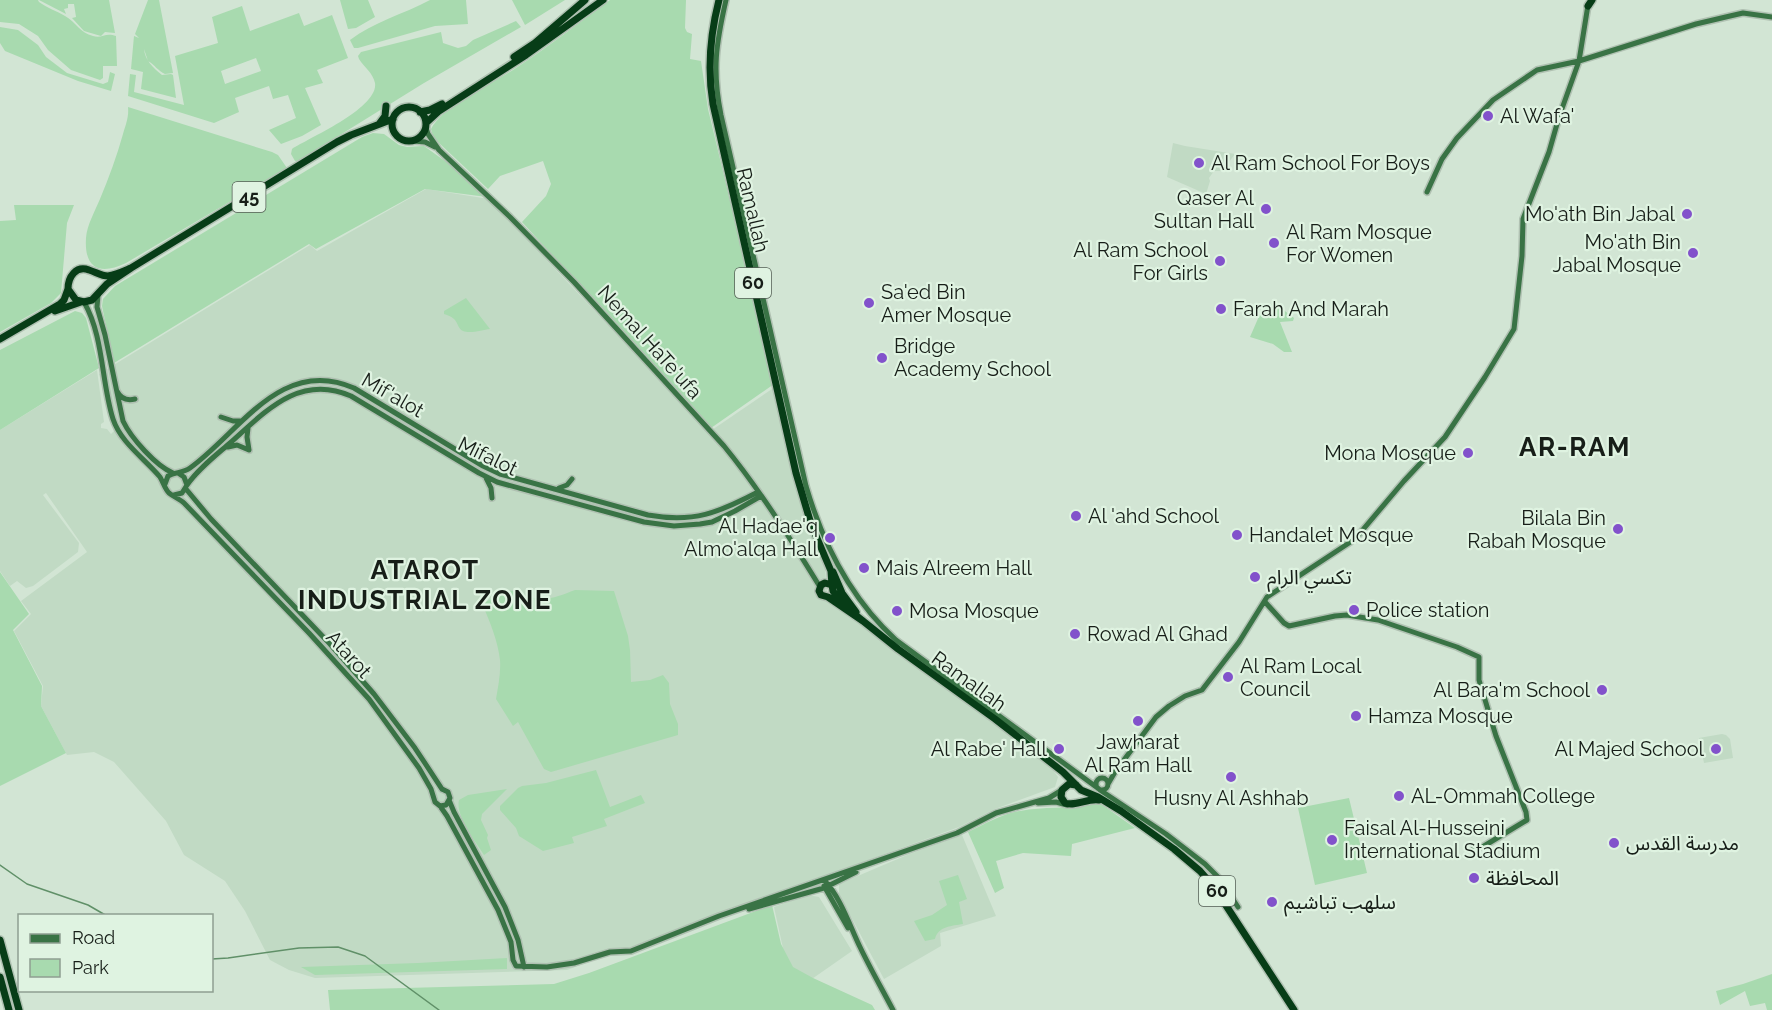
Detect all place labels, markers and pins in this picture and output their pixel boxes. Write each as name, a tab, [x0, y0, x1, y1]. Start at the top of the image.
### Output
place label: Al Wafa'	[1500, 104, 1575, 128]
marker: Al Wafa'	[1481, 109, 1495, 123]
place label: Al Ram School For Boys	[1211, 151, 1430, 175]
marker: Al Ram School For Boys	[1192, 156, 1206, 170]
place label: Qaser Al Sultan Hall	[1154, 186, 1255, 233]
marker: Qaser Al Sultan Hall	[1259, 202, 1273, 216]
place label: Mo'ath Bin Jabal	[1525, 202, 1676, 226]
marker: Mo'ath Bin Jabal	[1680, 207, 1694, 221]
place label: Al Ram Mosque For Women	[1286, 220, 1432, 267]
place label: Mo'ath Bin Jabal Mosque	[1553, 230, 1681, 277]
marker: Al Ram Mosque For Women	[1267, 236, 1281, 250]
place label: Al Ram School For Girls	[1073, 238, 1209, 285]
marker: Mo'ath Bin Jabal Mosque	[1686, 246, 1700, 260]
marker: Al Ram School For Girls	[1213, 254, 1227, 268]
place label: Sa'ed Bin Amer Mosque	[881, 280, 1011, 327]
marker: Sa'ed Bin Amer Mosque	[862, 296, 876, 310]
place label: Farah And Marah	[1233, 297, 1389, 321]
marker: Farah And Marah	[1214, 302, 1228, 316]
place label: Bridge Academy School	[894, 334, 1051, 381]
marker: Bridge Academy School	[875, 351, 889, 365]
place label: Mona Mosque	[1324, 441, 1456, 465]
marker: Mona Mosque	[1461, 446, 1475, 460]
place label: Al 'ahd School	[1088, 504, 1220, 528]
place label: Bilala Bin Rabah Mosque	[1467, 506, 1606, 553]
marker: Al 'ahd School	[1069, 509, 1083, 523]
place label: Al Hadae'q Almo'alqa Hall	[684, 514, 819, 561]
marker: Bilala Bin Rabah Mosque	[1611, 522, 1625, 536]
place label: Handalet Mosque	[1249, 523, 1414, 547]
marker: Handalet Mosque	[1230, 528, 1244, 542]
marker: Al Hadae'q Almo'alqa Hall	[823, 531, 837, 545]
place label: Mais Alreem Hall	[876, 556, 1032, 580]
marker: Mais Alreem Hall	[857, 561, 871, 575]
place label: تكسي الرام	[1267, 565, 1352, 593]
marker: تكسي الرام	[1248, 570, 1262, 584]
place label: Police station	[1366, 598, 1489, 622]
place label: Mosa Mosque	[909, 599, 1039, 623]
marker: Police station	[1347, 603, 1361, 617]
marker: Mosa Mosque	[890, 604, 904, 618]
place label: Rowad Al Ghad	[1087, 622, 1228, 646]
marker: Rowad Al Ghad	[1068, 627, 1082, 641]
place label: Al Ram Local Council	[1240, 654, 1362, 701]
marker: Al Ram Local Council	[1221, 670, 1235, 684]
place label: Al Bara'm School	[1433, 678, 1591, 702]
marker: Al Bara'm School	[1595, 683, 1609, 697]
place label: Hamza Mosque	[1368, 704, 1513, 728]
marker: Hamza Mosque	[1349, 709, 1363, 723]
marker: Jawharat Al Ram Hall	[1131, 714, 1145, 728]
place label: Jawharat Al Ram Hall	[1084, 730, 1192, 777]
place label: Al Rabe' Hall	[931, 737, 1048, 761]
place label: Al Majed School	[1554, 737, 1705, 761]
marker: Al Rabe' Hall	[1052, 742, 1066, 756]
marker: Al Majed School	[1709, 742, 1723, 756]
marker: Husny Al Ashhab	[1224, 770, 1238, 784]
place label: AL-Ommah College	[1411, 784, 1595, 808]
place label: Husny Al Ashhab	[1154, 786, 1308, 810]
marker: AL-Ommah College	[1392, 789, 1406, 803]
place label: Faisal Al-Husseini International Stadium	[1344, 816, 1540, 863]
place label: مدرسة القدس	[1626, 831, 1739, 855]
marker: Faisal Al-Husseini International Stadium	[1325, 833, 1339, 847]
marker: مدرسة القدس	[1607, 836, 1621, 850]
place label: المحافظة	[1486, 866, 1559, 890]
marker: المحافظة	[1467, 871, 1481, 885]
place label: سلهب تباشيم	[1284, 890, 1396, 917]
marker: سلهب تباشيم	[1265, 895, 1279, 909]

